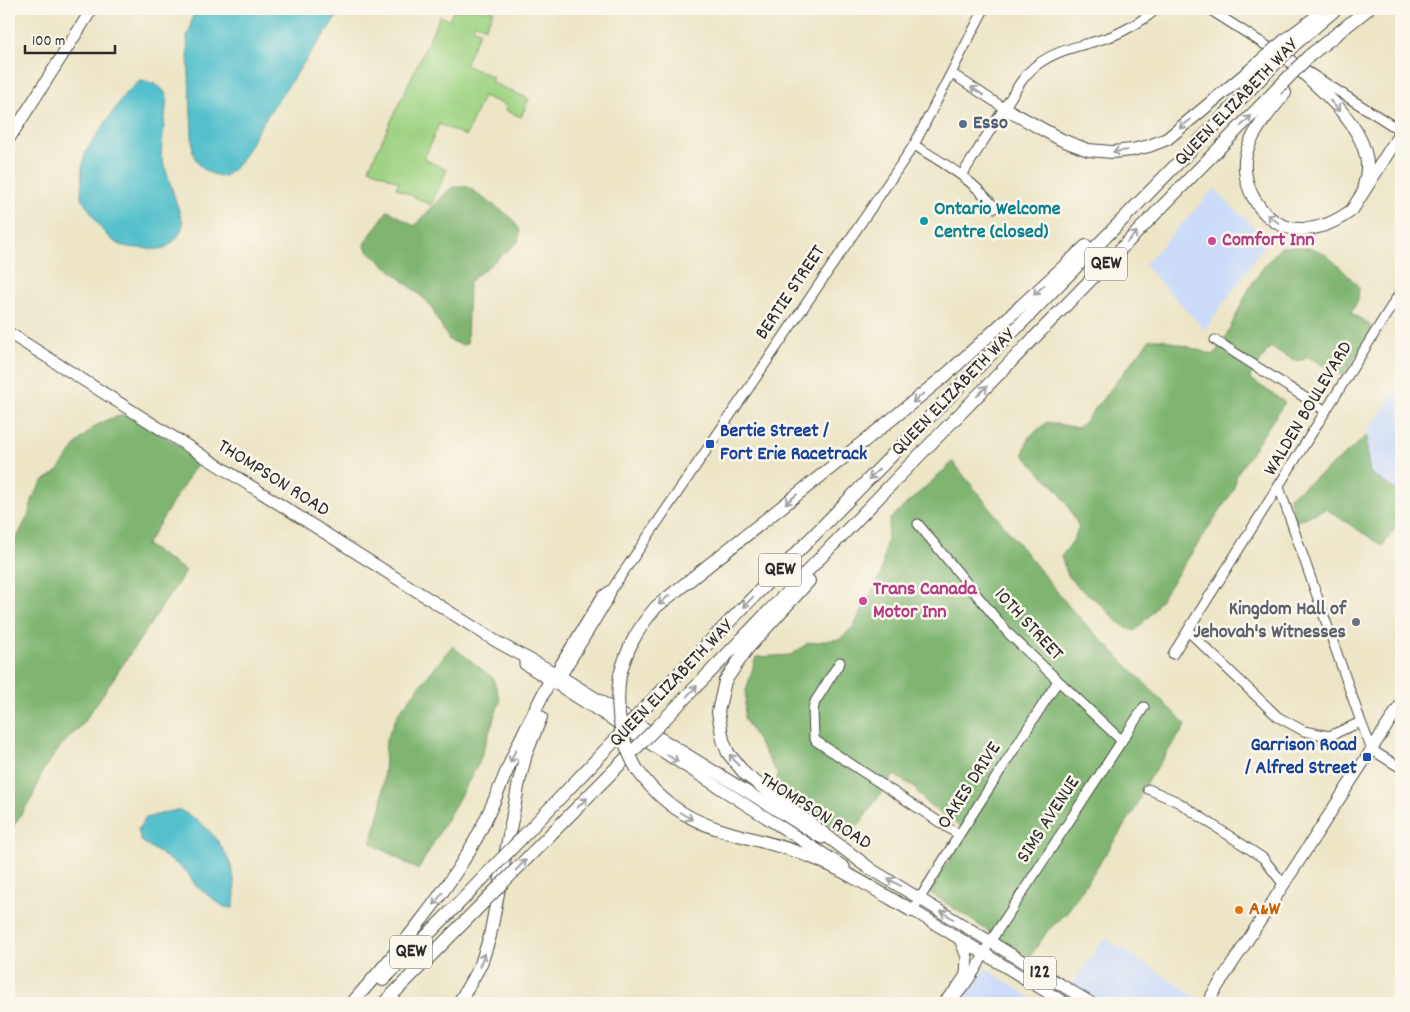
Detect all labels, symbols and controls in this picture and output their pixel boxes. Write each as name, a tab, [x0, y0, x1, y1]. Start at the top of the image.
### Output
scale bar	[25, 22, 115, 54]
text: 100 m	[32, 31, 65, 53]
street label: QUEEN ELIZABETH WAY	[1168, 32, 1306, 173]
one-way arrow	[971, 85, 985, 95]
one-way arrow	[1329, 100, 1341, 112]
place label: Esso	[973, 110, 1008, 138]
one-way arrow	[1240, 115, 1252, 127]
marker: Esso	[957, 118, 969, 130]
one-way arrow	[1178, 118, 1191, 130]
one-way arrow	[1112, 146, 1128, 156]
place label: Ontario Welcome Centre (closed)	[934, 196, 1061, 247]
one-way arrow	[1267, 214, 1281, 224]
marker: Ontario Welcome Centre (closed)	[918, 215, 930, 227]
place label: Comfort Inn	[1222, 227, 1315, 255]
one-way arrow	[1126, 231, 1138, 243]
marker: Comfort Inn	[1206, 235, 1218, 247]
street label: BERTIE STREET	[749, 240, 833, 346]
road number: QEW	[1085, 248, 1127, 280]
one-way arrow	[1033, 284, 1046, 296]
street label: QUEEN ELIZABETH WAY	[885, 322, 1023, 463]
street label: WALDEN BOULEVARD	[1258, 336, 1360, 482]
one-way arrow	[976, 385, 988, 397]
one-way arrow	[912, 392, 925, 403]
place label: Bertie Street / Fort Erie Racetrack	[720, 418, 867, 469]
street label: THOMPSON ROAD	[211, 433, 335, 525]
marker: Bertie Street / Fort Erie Racetrack	[704, 438, 716, 450]
one-way arrow	[868, 467, 880, 480]
one-way arrow	[784, 494, 798, 504]
road number: QEW	[759, 554, 801, 586]
place label: Trans Canada Motor Inn	[873, 576, 977, 627]
street label: 10TH STREET	[987, 582, 1069, 668]
one-way arrow	[657, 594, 670, 606]
marker: Trans Canada Motor Inn	[857, 595, 869, 607]
one-way arrow	[742, 596, 754, 608]
place label: Kingdom Hall of Jehovah's Witnesses	[1193, 596, 1347, 647]
street label: QUEEN ELIZABETH WAY	[603, 613, 741, 754]
marker: Kingdom Hall of Jehovah's Witnesses	[1350, 616, 1362, 628]
one-way arrow	[686, 685, 698, 697]
place label: Garrison Road / Alfred Street	[1244, 732, 1358, 783]
street label: OAKES DRIVE	[931, 737, 1009, 835]
one-way arrow	[508, 748, 517, 763]
marker: Garrison Road / Alfred Street	[1361, 751, 1373, 763]
one-way arrow	[664, 753, 678, 763]
one-way arrow	[729, 754, 740, 767]
street label: THOMPSON ROAD	[753, 766, 877, 858]
street label: SIMS AVENUE	[1010, 771, 1088, 869]
one-way arrow	[576, 797, 588, 809]
one-way arrow	[678, 811, 692, 821]
one-way arrow	[515, 859, 527, 871]
one-way arrow	[888, 877, 902, 887]
one-way arrow	[433, 892, 444, 905]
place label: A&W	[1249, 896, 1281, 924]
marker: A&W	[1233, 904, 1245, 916]
one-way arrow	[941, 910, 955, 920]
road number: QEW	[390, 936, 432, 969]
one-way arrow	[478, 953, 487, 969]
road number: 122	[1024, 956, 1056, 990]

